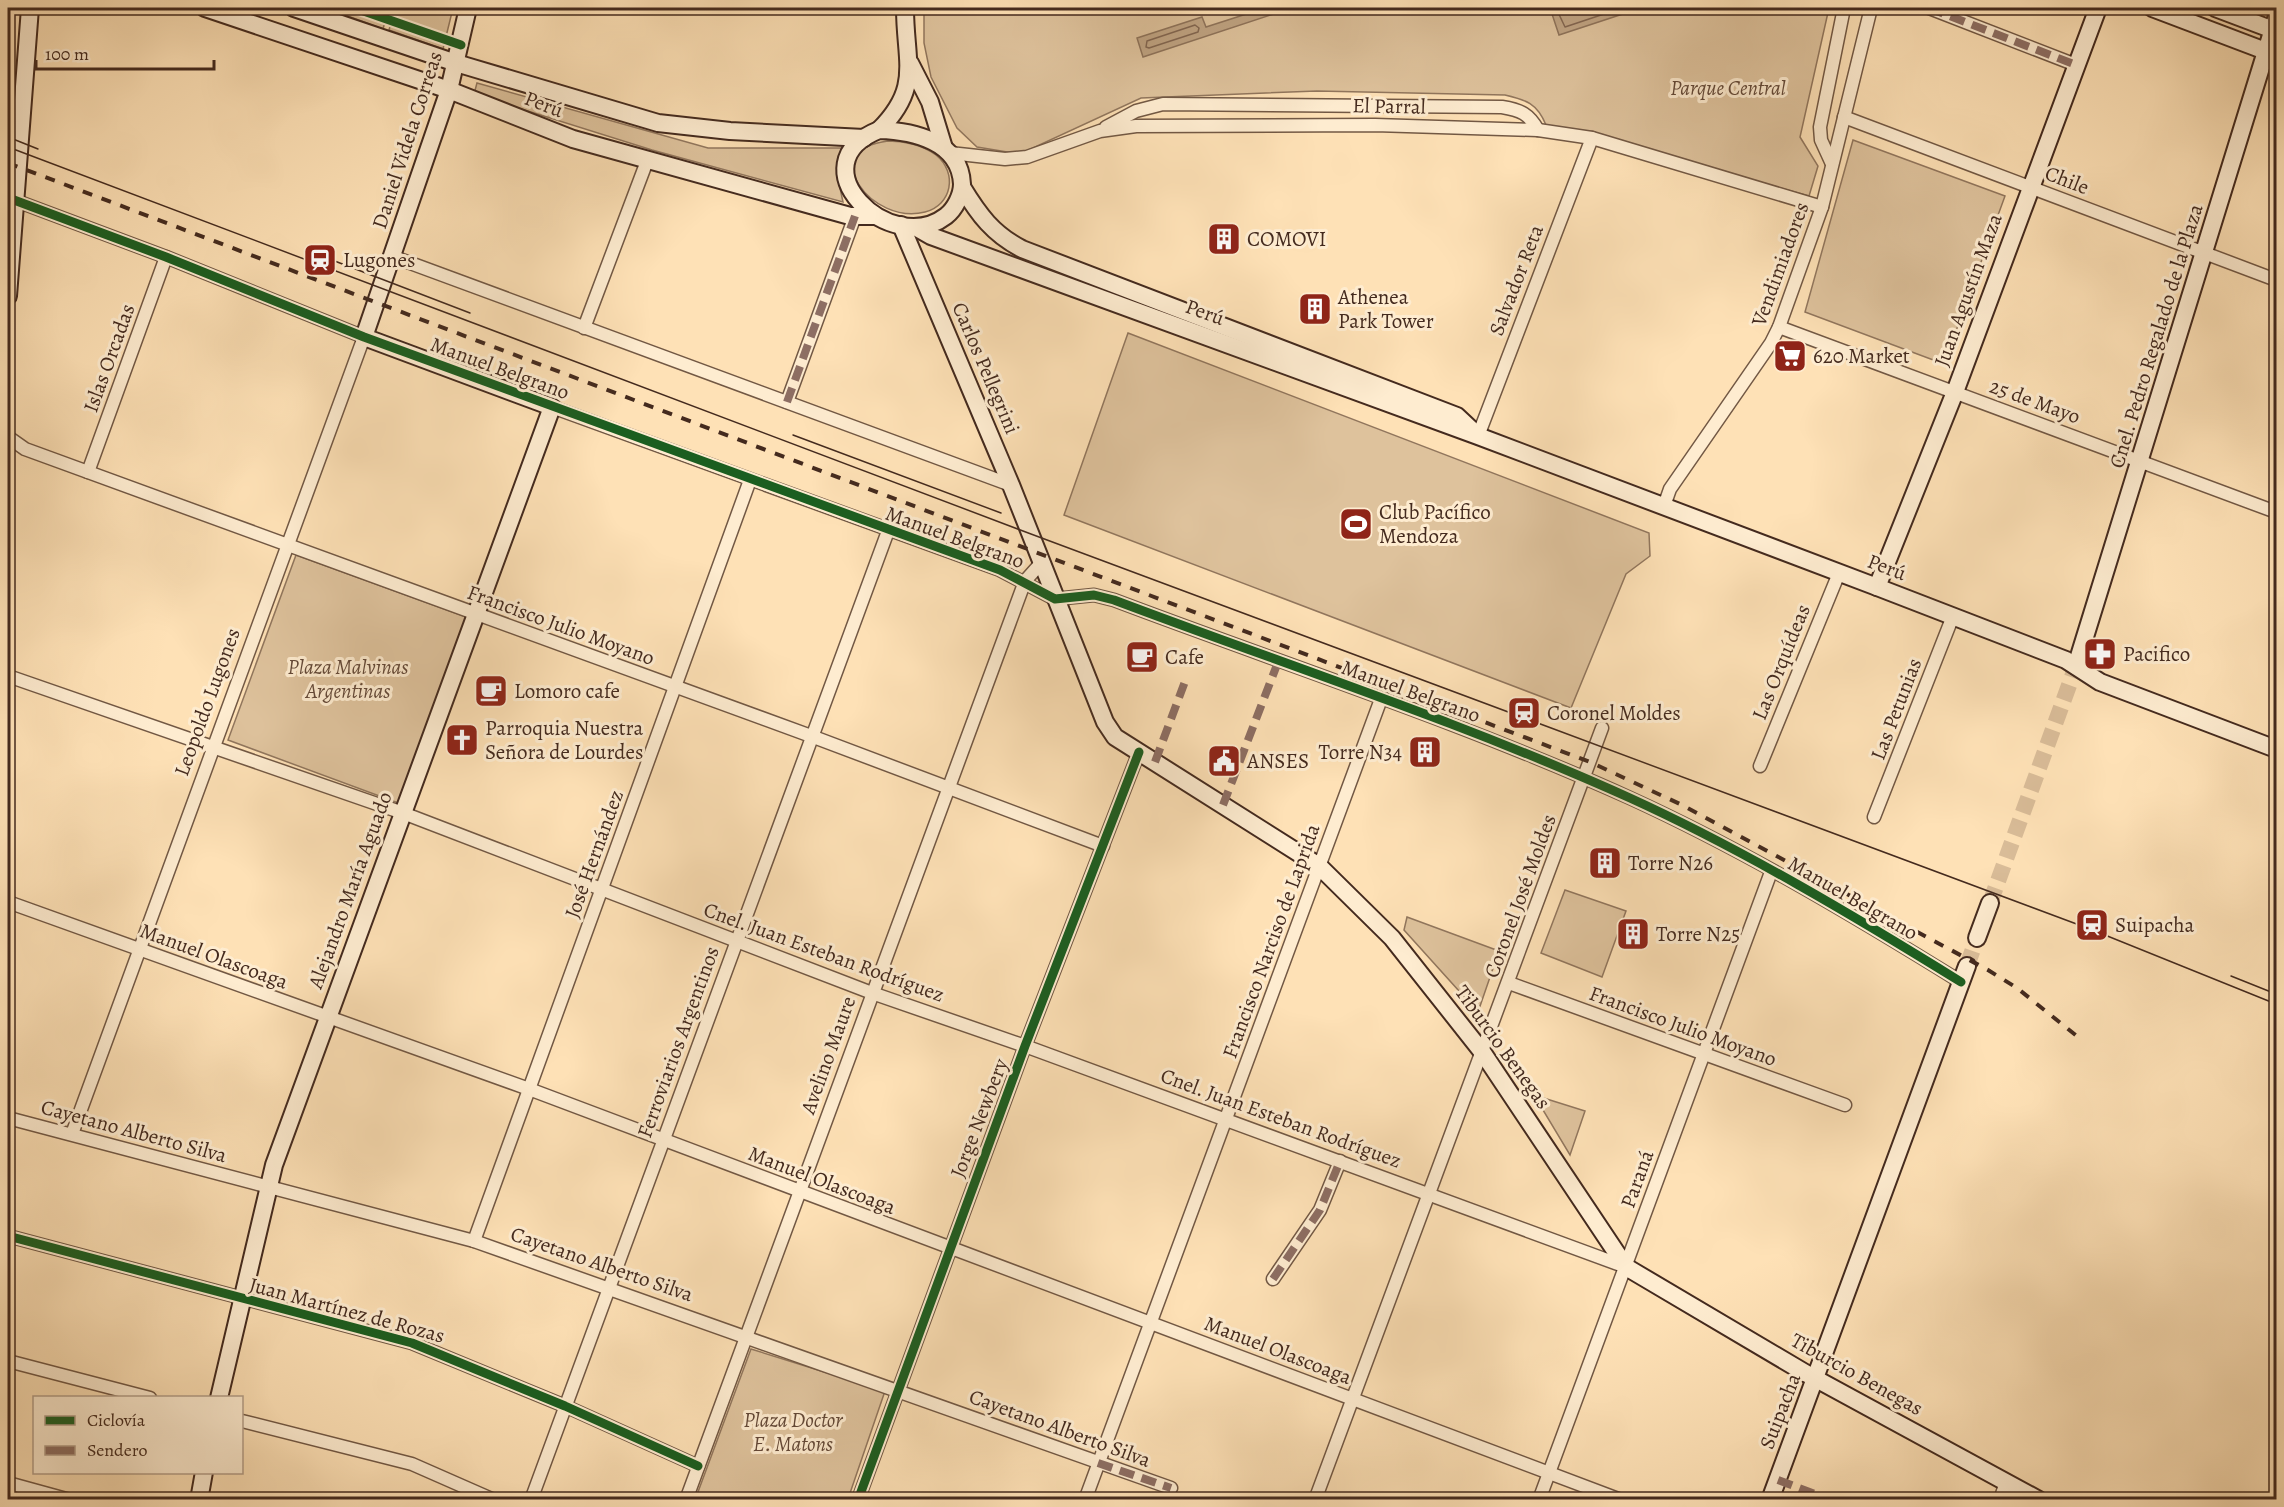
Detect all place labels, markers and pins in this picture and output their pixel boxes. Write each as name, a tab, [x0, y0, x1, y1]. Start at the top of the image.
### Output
building icon: COMOVI	[1206, 221, 1242, 257]
place label: COMOVI	[1247, 225, 1326, 253]
station icon: Lugones	[302, 242, 338, 278]
place label: Lugones	[343, 246, 415, 274]
place label: Athenea Park Tower	[1337, 283, 1434, 335]
building icon: Athenea Park Tower	[1297, 291, 1333, 327]
supermarket icon: 620 Market	[1772, 338, 1808, 374]
place label: 620 Market	[1813, 342, 1910, 370]
place label: Club Pacífico Mendoza	[1379, 498, 1491, 550]
sports icon: Club Pacífico Mendoza	[1338, 506, 1374, 542]
pharmacy icon: Pacifico	[2082, 636, 2118, 672]
cafe icon: Cafe	[1124, 639, 1160, 675]
place label: Pacifico	[2123, 640, 2190, 668]
place label: Cafe	[1165, 643, 1204, 671]
cafe icon: Lomoro cafe	[473, 673, 509, 709]
place label: Lomoro cafe	[514, 677, 620, 705]
station icon: Coronel Moldes	[1506, 695, 1542, 731]
place label: Coronel Moldes	[1547, 699, 1681, 727]
place label: Parroquia Nuestra Señora de Lourdes	[485, 714, 643, 766]
church icon: Parroquia Nuestra Señora de Lourdes	[444, 722, 480, 758]
building icon: Torre N34	[1407, 734, 1443, 770]
place label: Torre N34	[1319, 738, 1402, 766]
public building icon: ANSES	[1206, 743, 1242, 779]
place label: ANSES	[1246, 747, 1309, 775]
building icon: Torre N26	[1587, 845, 1623, 881]
place label: Torre N26	[1628, 849, 1713, 877]
station icon: Suipacha	[2074, 907, 2110, 943]
place label: Suipacha	[2115, 911, 2194, 939]
building icon: Torre N25	[1615, 916, 1651, 952]
place label: Torre N25	[1656, 920, 1740, 948]

